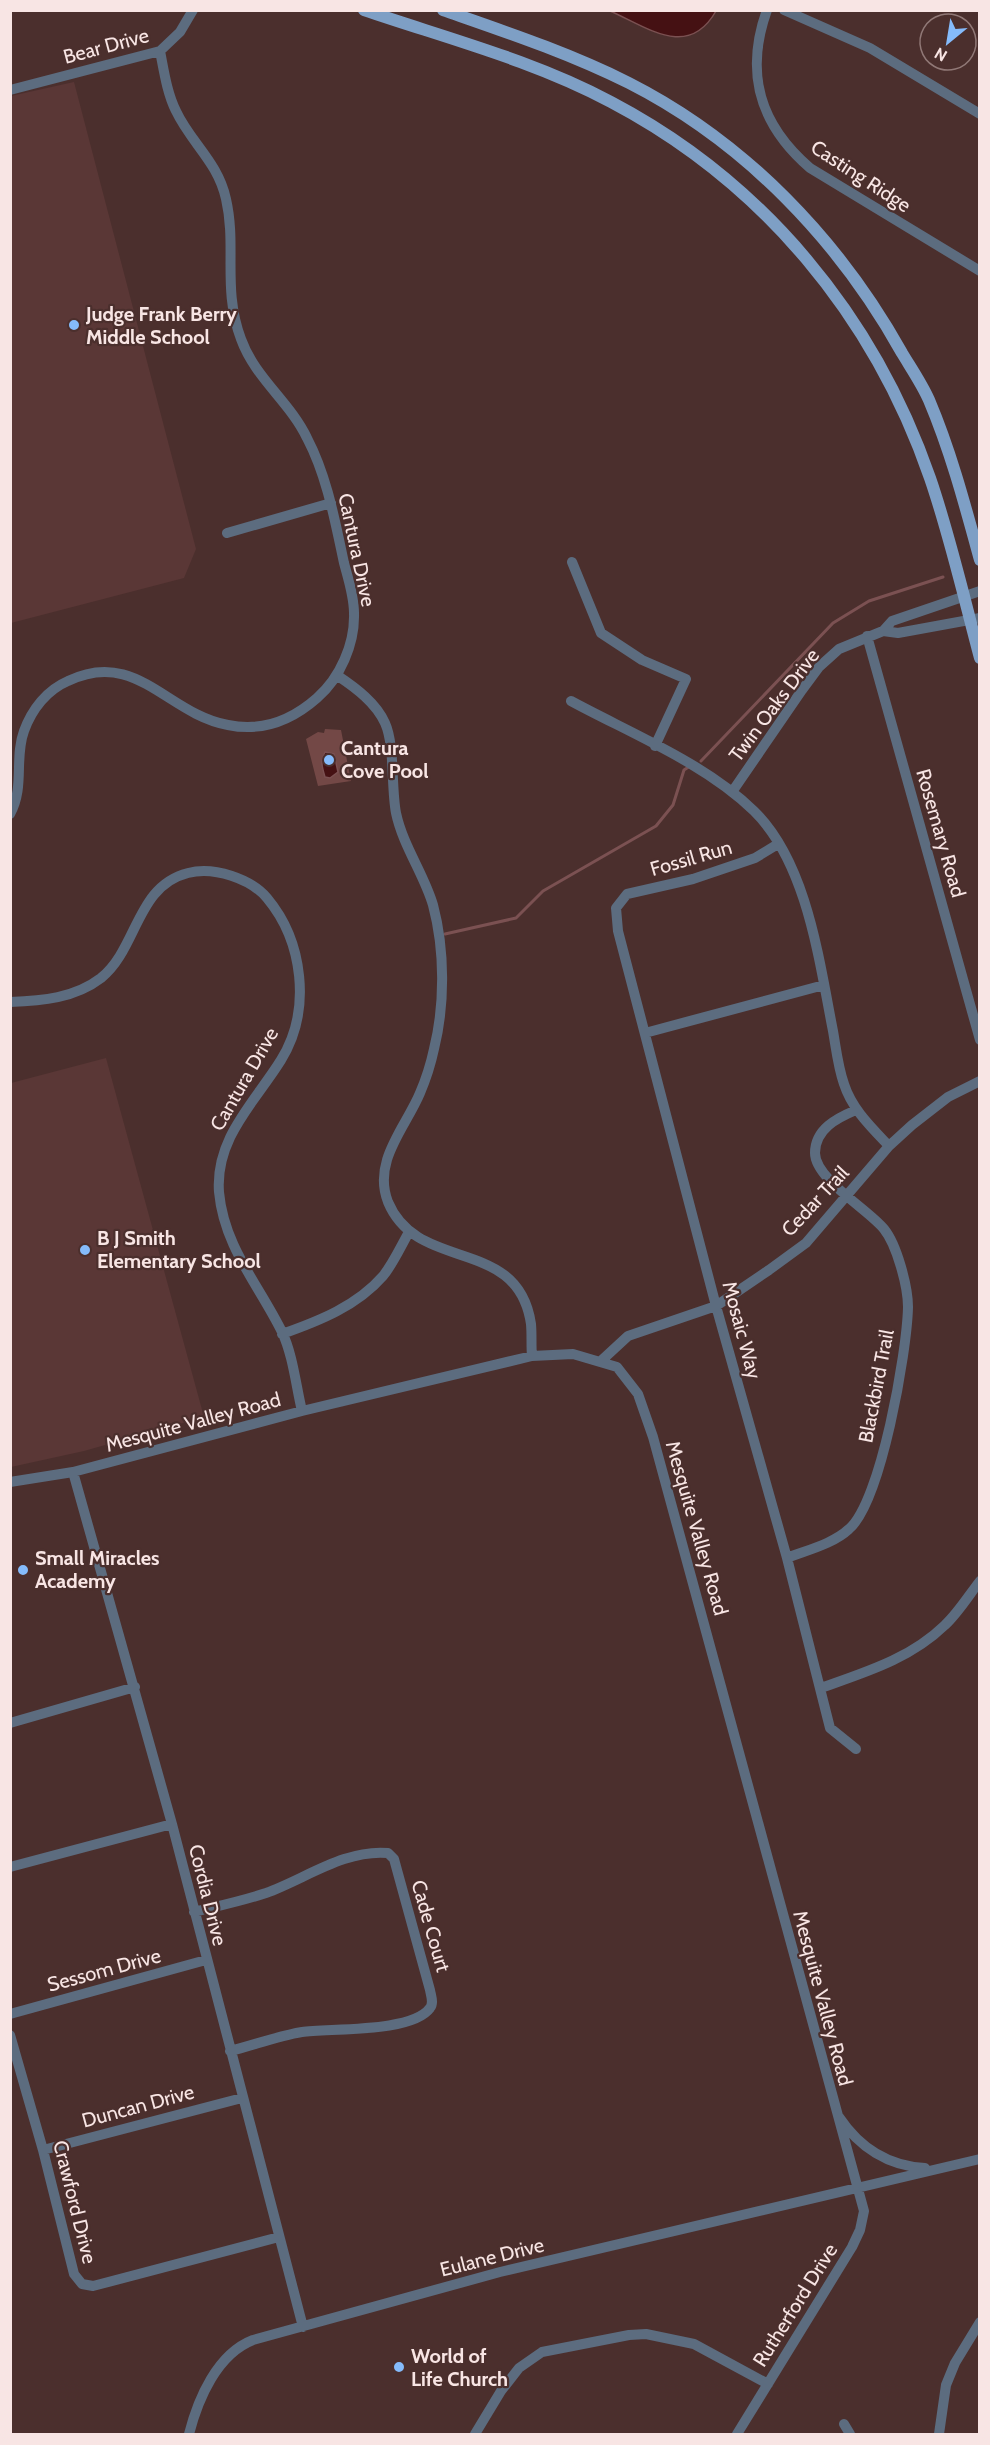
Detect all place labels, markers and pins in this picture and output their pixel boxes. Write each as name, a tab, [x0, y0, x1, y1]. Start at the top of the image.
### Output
place label: Judge Frank Berry Middle School	[85, 302, 237, 349]
marker: Judge Frank Berry Middle School	[67, 318, 81, 332]
place label: Cantura Cove Pool	[341, 736, 428, 783]
marker: Cantura Cove Pool	[322, 753, 336, 767]
place label: B J Smith Elementary School	[97, 1226, 261, 1273]
marker: B J Smith Elementary School	[78, 1243, 92, 1257]
place label: Small Miracles Academy	[35, 1546, 160, 1593]
marker: Small Miracles Academy	[16, 1563, 30, 1577]
place label: World of Life Church	[411, 2344, 508, 2391]
marker: World of Life Church	[392, 2360, 406, 2374]

